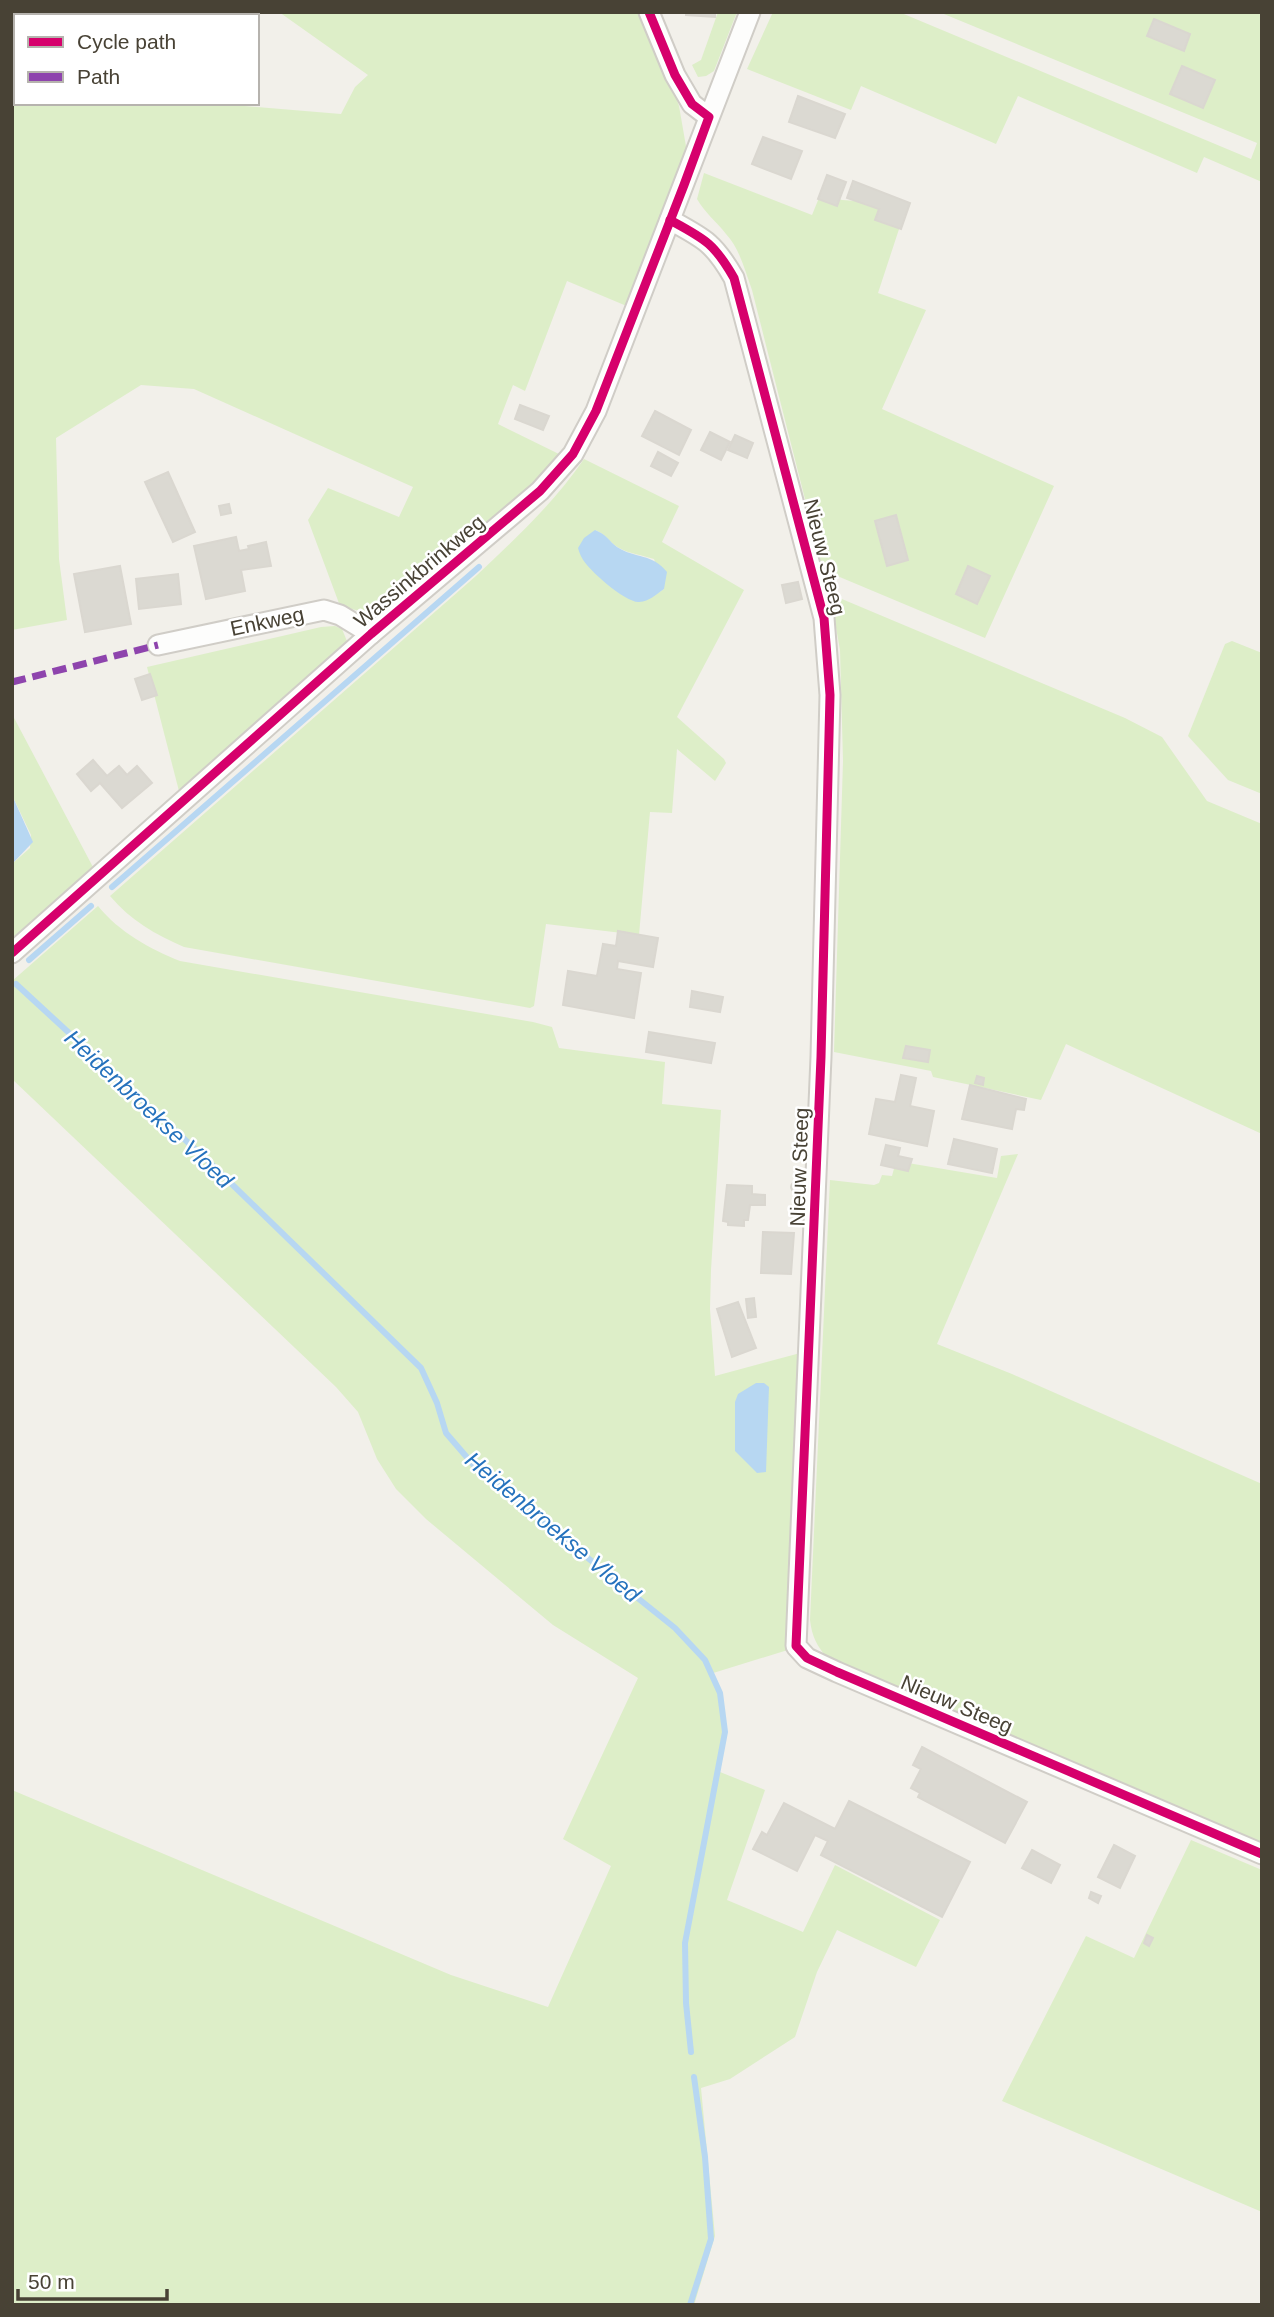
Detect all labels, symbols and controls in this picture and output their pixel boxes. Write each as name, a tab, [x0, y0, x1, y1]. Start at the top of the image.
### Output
legend	[14, 14, 259, 105]
text: Cycle path	[77, 30, 176, 53]
text: Path	[77, 65, 120, 88]
street label: Nieuw Steeg	[799, 496, 851, 618]
street label: Wassinkbrinkweg	[349, 510, 489, 632]
street label: Enkweg	[228, 602, 306, 640]
water label: Heidenbroekse Vloed	[60, 1024, 239, 1194]
street label: Nieuw Steeg	[785, 1107, 813, 1227]
water label: Heidenbroekse Vloed	[460, 1446, 647, 1608]
street label: Nieuw Steeg	[898, 1670, 1016, 1738]
scale bar	[18, 2258, 166, 2302]
text: 50 m	[28, 2270, 75, 2293]

